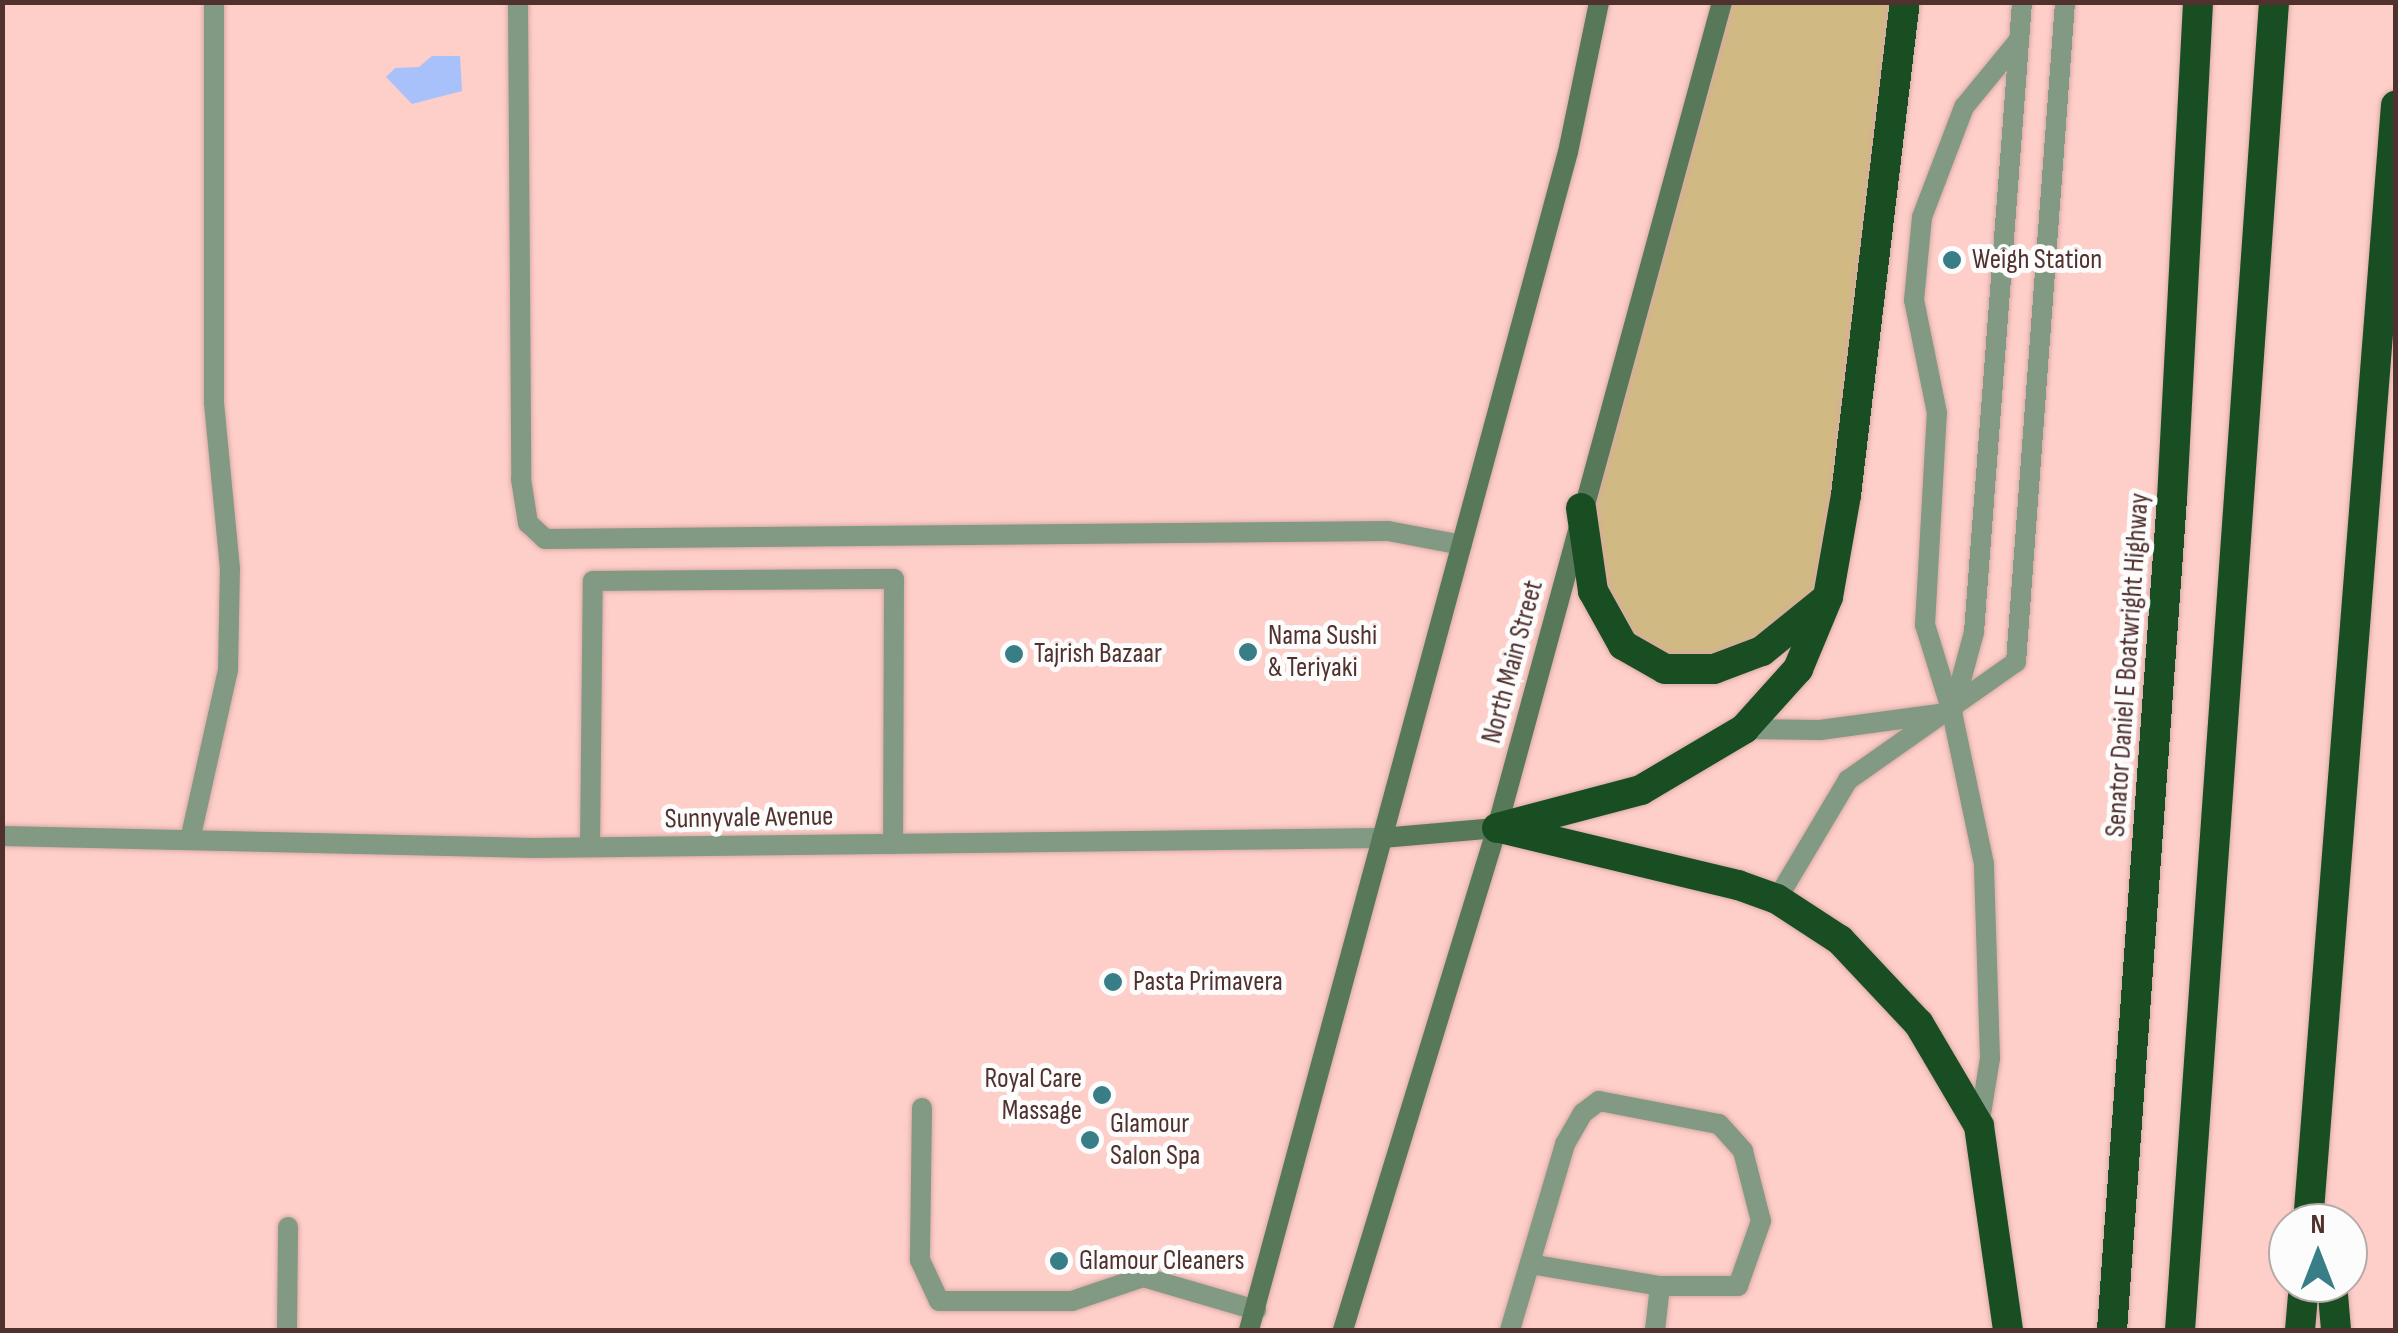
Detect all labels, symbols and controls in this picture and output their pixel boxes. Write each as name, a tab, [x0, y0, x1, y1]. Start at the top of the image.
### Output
place label: Weigh Station	[1972, 243, 2102, 277]
marker: Weigh Station	[1941, 249, 1963, 271]
street label: Senator Daniel E Boatwright Highway	[2099, 492, 2157, 838]
street label: North Main Street	[1475, 577, 1551, 747]
place label: Nama Sushi & Teriyaki	[1268, 619, 1377, 685]
place label: Tajrish Bazaar	[1034, 637, 1162, 671]
marker: Nama Sushi & Teriyaki	[1237, 641, 1259, 663]
marker: Tajrish Bazaar	[1003, 643, 1025, 665]
street label: Sunnyvale Avenue	[664, 800, 834, 836]
place label: Pasta Primavera	[1133, 965, 1283, 999]
marker: Pasta Primavera	[1102, 971, 1124, 993]
place label: Royal Care Massage	[984, 1062, 1082, 1128]
marker: Royal Care Massage	[1091, 1084, 1113, 1106]
place label: Glamour Salon Spa	[1110, 1107, 1200, 1173]
marker: Glamour Salon Spa	[1079, 1129, 1101, 1151]
north arrow	[2268, 1203, 2368, 1303]
text: N	[2311, 1208, 2325, 1241]
place label: Glamour Cleaners	[1079, 1244, 1245, 1278]
marker: Glamour Cleaners	[1048, 1250, 1070, 1272]

